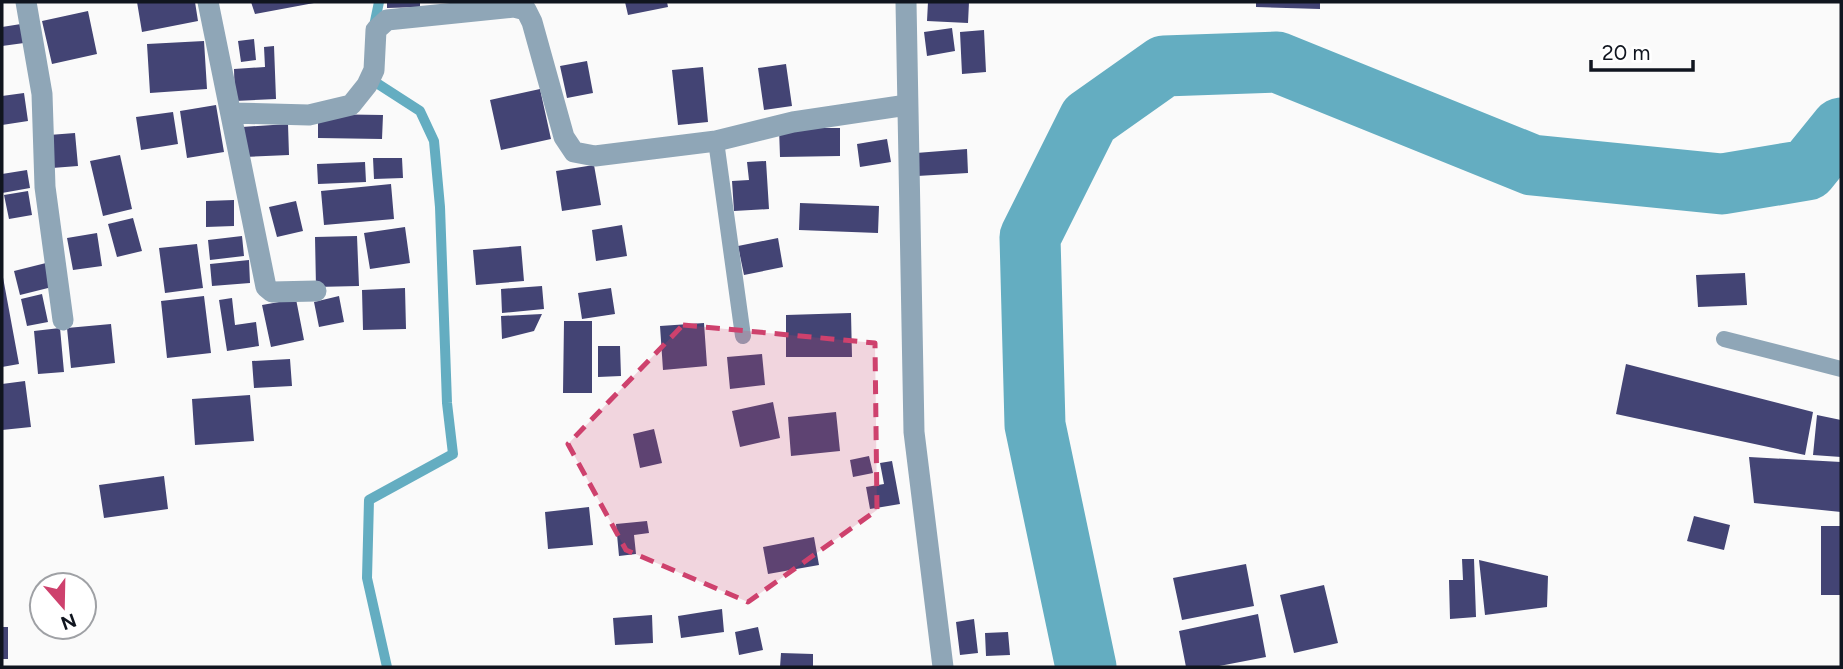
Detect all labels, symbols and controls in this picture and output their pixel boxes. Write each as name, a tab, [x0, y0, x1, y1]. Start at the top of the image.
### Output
scale bar	[1591, 28, 1692, 72]
text: 20 m	[1602, 40, 1650, 65]
north arrow	[28, 571, 98, 641]
text: N	[58, 608, 79, 635]

